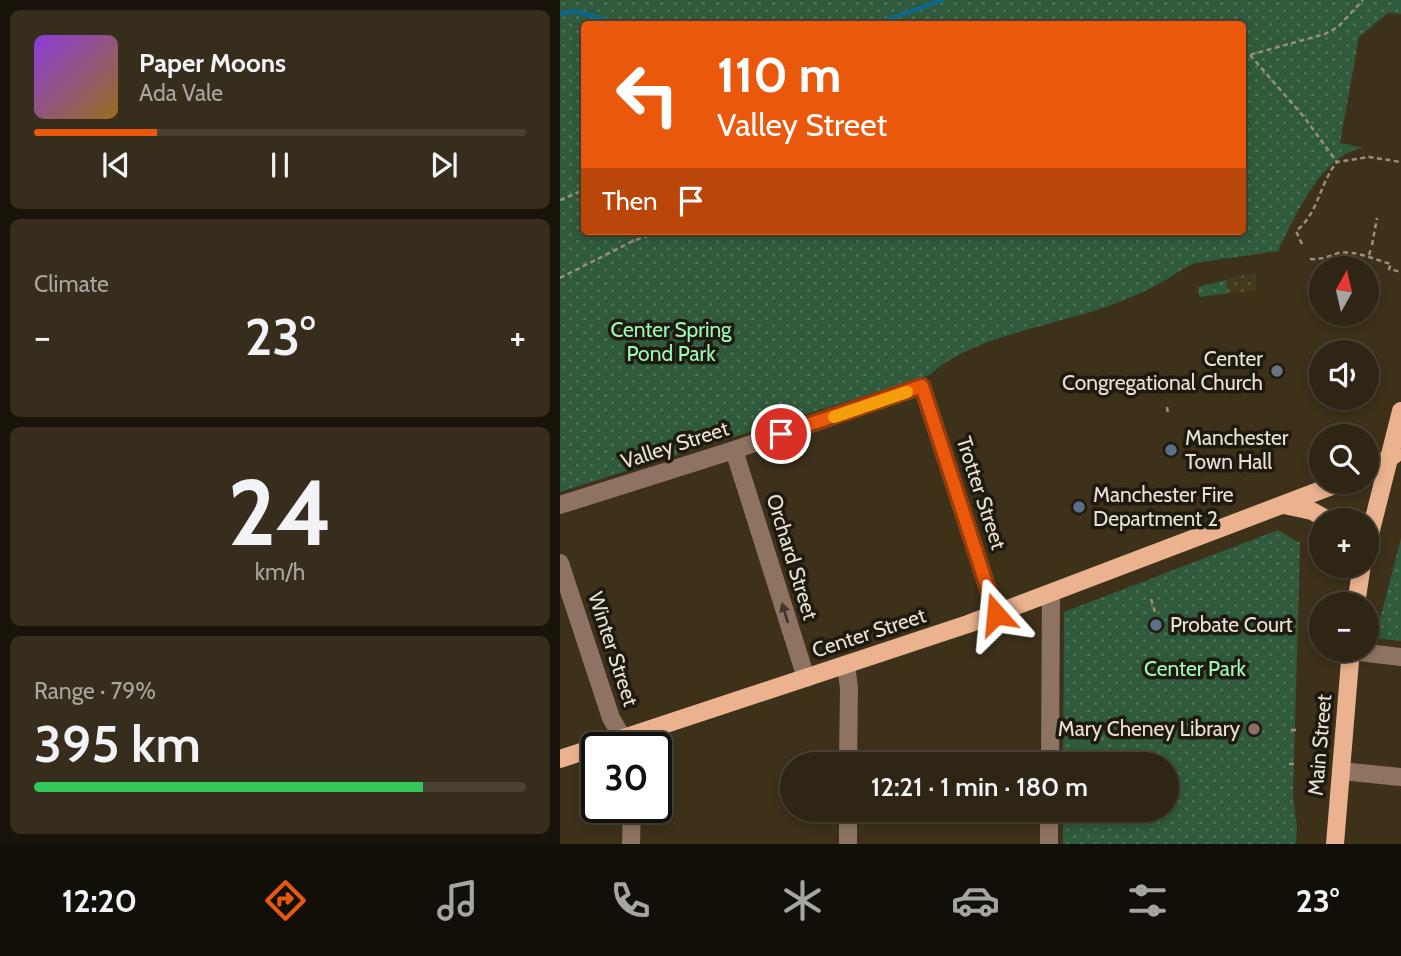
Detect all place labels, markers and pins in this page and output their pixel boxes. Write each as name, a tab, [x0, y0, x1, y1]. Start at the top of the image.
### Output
place label: Center Congregational Church	[1062, 346, 1263, 395]
marker: Center Congregational Church	[1269, 363, 1285, 379]
pin	[751, 404, 811, 464]
place label: Manchester Town Hall	[1185, 425, 1289, 474]
marker: Manchester Town Hall	[1163, 442, 1179, 458]
place label: Manchester Fire Department 2	[1093, 482, 1234, 531]
marker: Manchester Fire Department 2	[1071, 499, 1087, 515]
place label: Probate Court	[1170, 612, 1293, 637]
marker: Probate Court	[1148, 617, 1164, 633]
place label: Mary Cheney Library	[1058, 716, 1240, 741]
marker: Mary Cheney Library	[1246, 721, 1262, 737]

